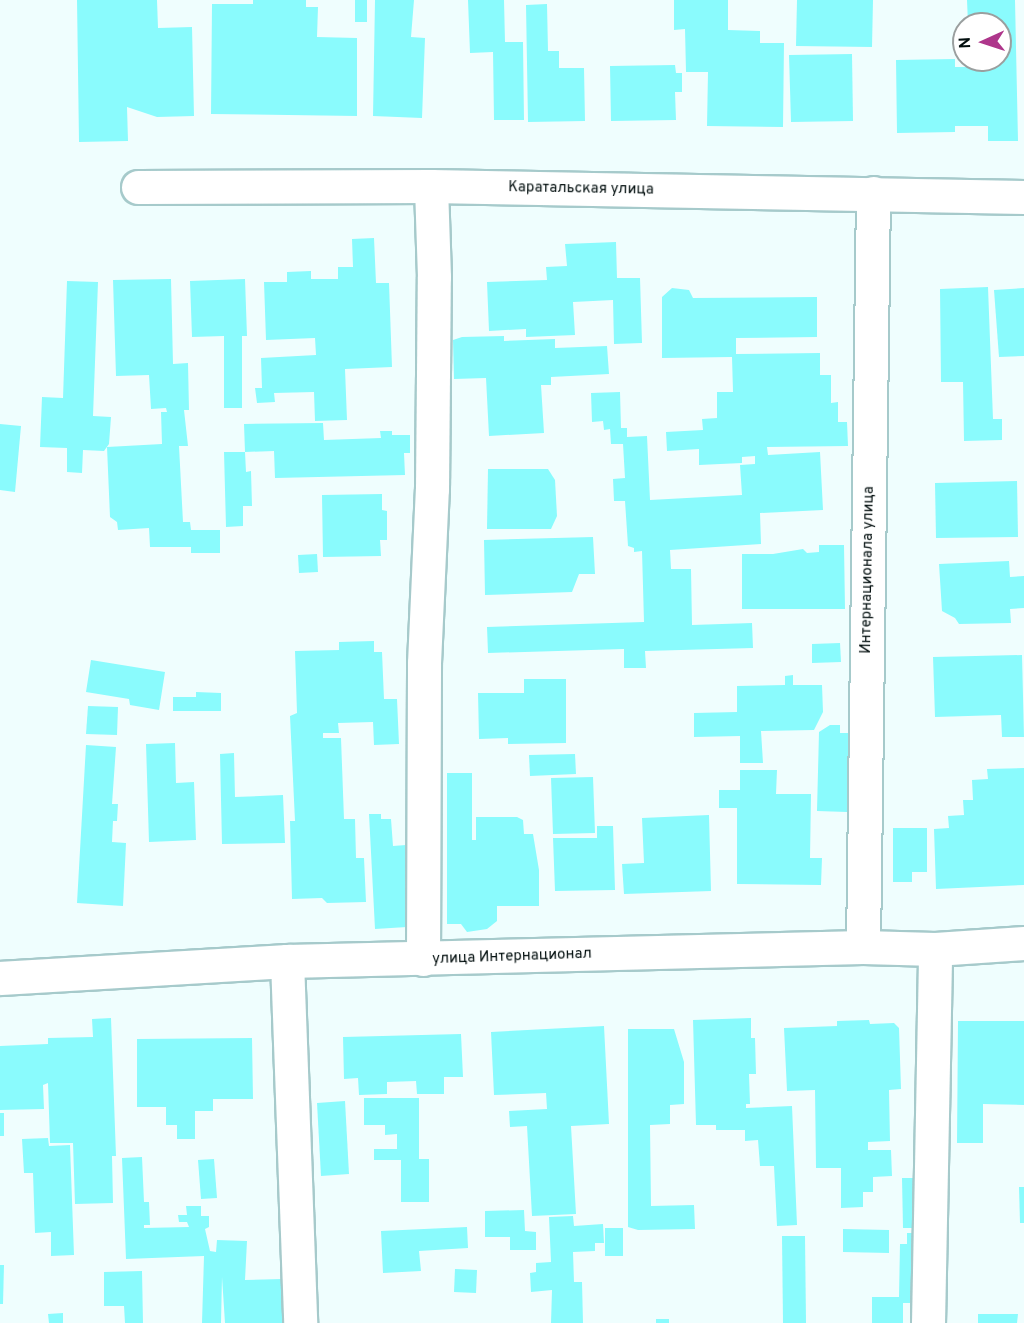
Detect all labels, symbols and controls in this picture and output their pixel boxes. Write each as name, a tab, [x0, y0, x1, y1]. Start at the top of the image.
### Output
north arrow	[952, 12, 1012, 72]
text: N	[956, 37, 976, 49]
street label: Каратальская улица	[508, 179, 654, 199]
street label: Интернационала улица	[858, 486, 878, 654]
street label: улица Интернационал	[432, 945, 592, 969]

